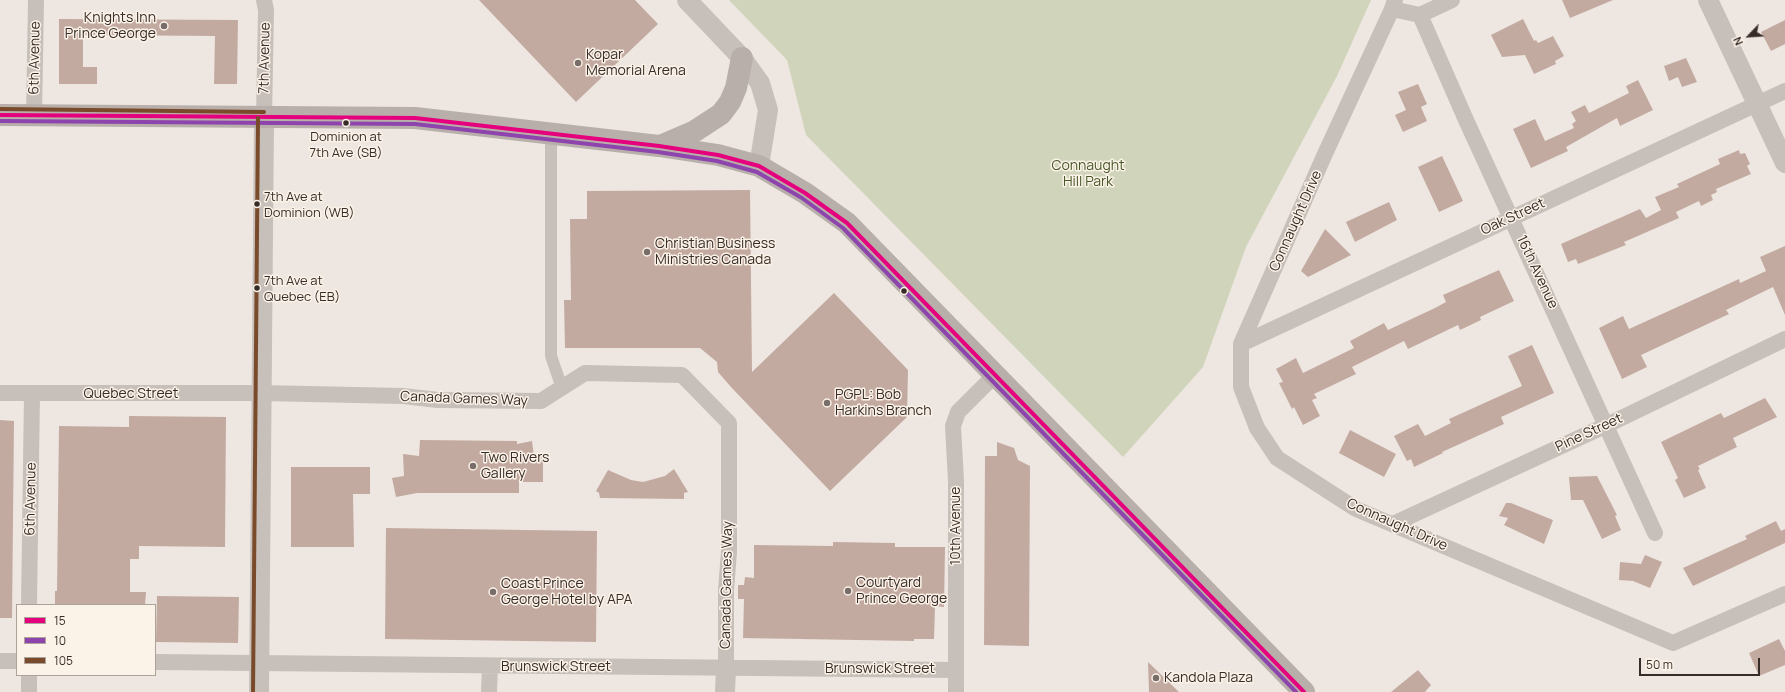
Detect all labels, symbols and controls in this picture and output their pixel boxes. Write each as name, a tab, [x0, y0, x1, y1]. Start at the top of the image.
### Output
place label: Knights Inn Prince George	[65, 10, 156, 42]
north arrow	[1729, 16, 1769, 56]
street label: 6th Avenue	[26, 21, 44, 95]
marker: Knights Inn Prince George	[159, 21, 169, 31]
street label: 7th Avenue	[256, 22, 274, 94]
text: N	[1729, 35, 1746, 48]
place label: Kopar Memorial Arena	[586, 47, 686, 80]
marker: Kopar Memorial Arena	[573, 58, 583, 68]
marker: Dominion at 7th Ave (SB)	[341, 118, 351, 128]
place label: Dominion at 7th Ave (SB)	[310, 129, 382, 160]
park label: Connaught Hill Park	[1051, 158, 1125, 190]
street label: Connaught Drive	[1266, 168, 1326, 274]
place label: 7th Ave at Dominion (WB)	[264, 189, 354, 220]
street label: Oak Street	[1478, 195, 1548, 239]
marker: 7th Ave at Dominion (WB)	[252, 199, 262, 209]
street label: 16th Avenue	[1513, 233, 1561, 311]
place label: Christian Business Ministries Canada	[655, 236, 775, 268]
marker: Christian Business Ministries Canada	[642, 247, 652, 257]
place label: 7th Ave at Quebec (EB)	[264, 273, 340, 304]
marker: 7th Ave at Quebec (EB)	[252, 283, 262, 293]
unlabelled marker	[899, 286, 909, 296]
street label: Quebec Street	[84, 386, 178, 402]
place label: PGPL: Bob Harkins Branch	[835, 387, 932, 420]
street label: Canada Games Way	[400, 388, 528, 410]
marker: PGPL: Bob Harkins Branch	[822, 398, 832, 408]
street label: Pine Street	[1553, 410, 1625, 456]
place label: Two Rivers Gallery	[481, 450, 549, 482]
marker: Two Rivers Gallery	[468, 461, 478, 471]
street label: 6th Avenue	[22, 462, 40, 536]
street label: 10th Avenue	[948, 487, 964, 565]
street label: Connaught Drive	[1344, 495, 1450, 555]
street label: Canada Games Way	[717, 521, 737, 649]
place label: Courtyard Prince George	[856, 575, 947, 608]
place label: Coast Prince George Hotel by APA	[501, 576, 632, 608]
marker: Courtyard Prince George	[843, 586, 853, 596]
marker: Coast Prince George Hotel by APA	[488, 587, 498, 597]
legend	[16, 604, 156, 676]
text: 15	[54, 612, 66, 629]
text: 10	[54, 632, 66, 649]
scale bar	[1641, 650, 1762, 676]
text: 105	[54, 652, 73, 669]
text: 50 m	[1646, 656, 1673, 673]
street label: Brunswick Street	[501, 659, 611, 675]
street label: Brunswick Street	[825, 661, 935, 677]
place label: Kandola Plaza	[1164, 670, 1253, 686]
marker: Kandola Plaza	[1151, 673, 1161, 683]

